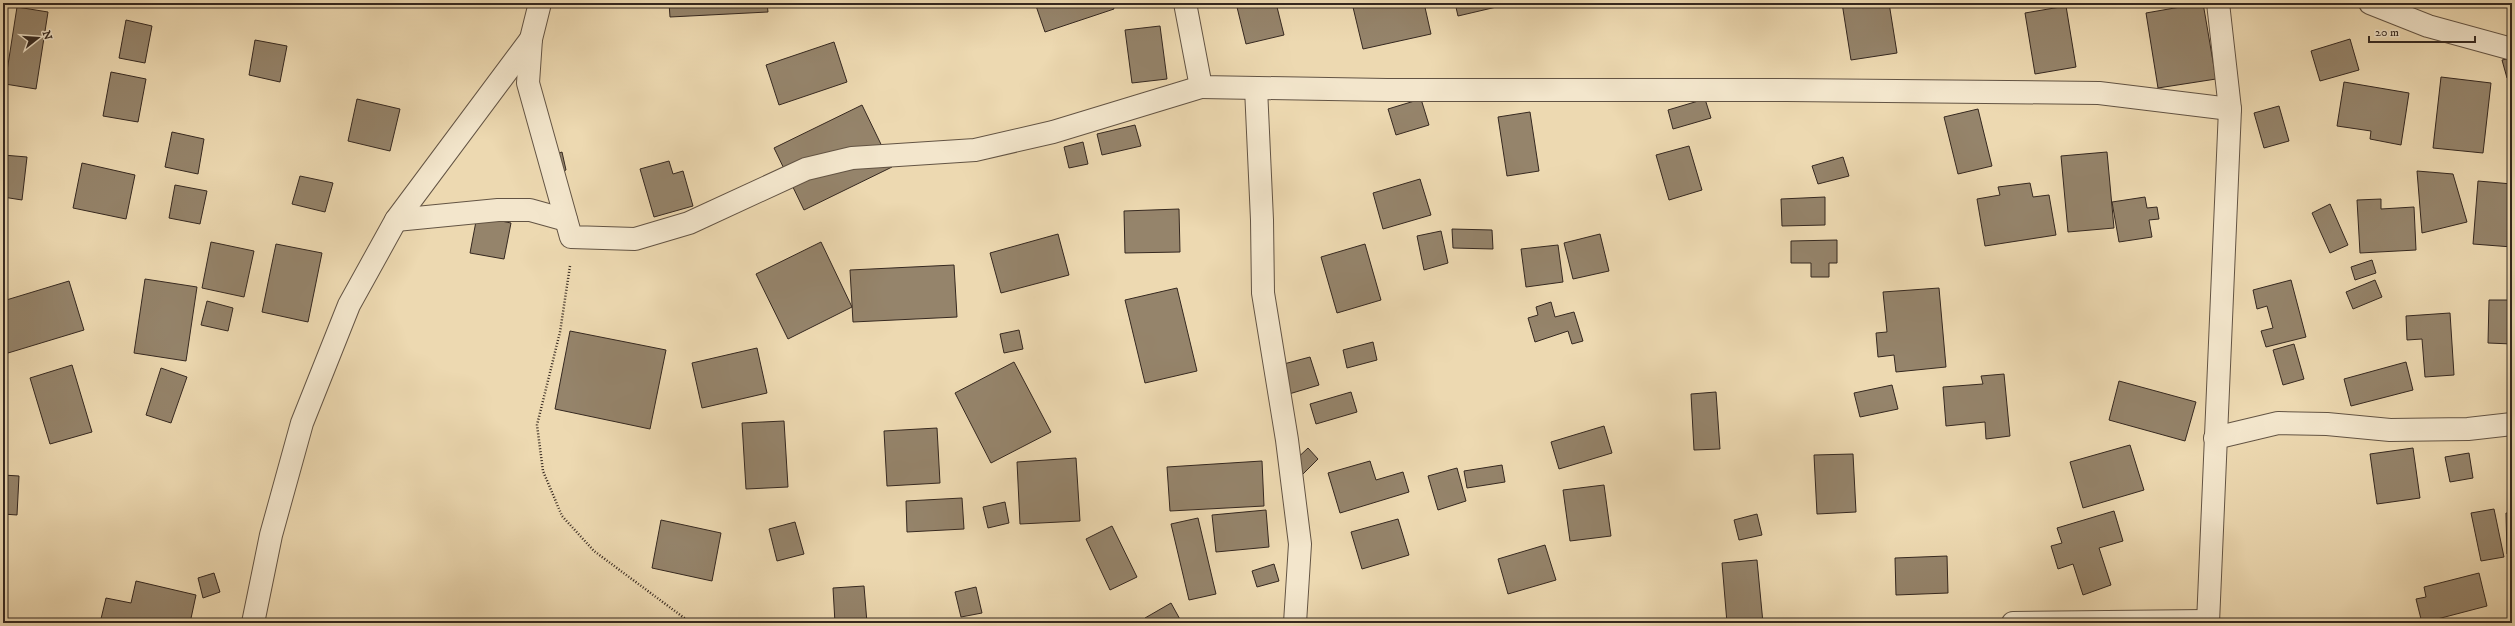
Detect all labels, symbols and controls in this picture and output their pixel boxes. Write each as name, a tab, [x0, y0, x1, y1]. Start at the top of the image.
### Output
north arrow	[18, 18, 58, 58]
scale bar	[2369, 18, 2475, 44]
text: 20 m	[2375, 25, 2399, 40]
text: N	[39, 29, 55, 42]

